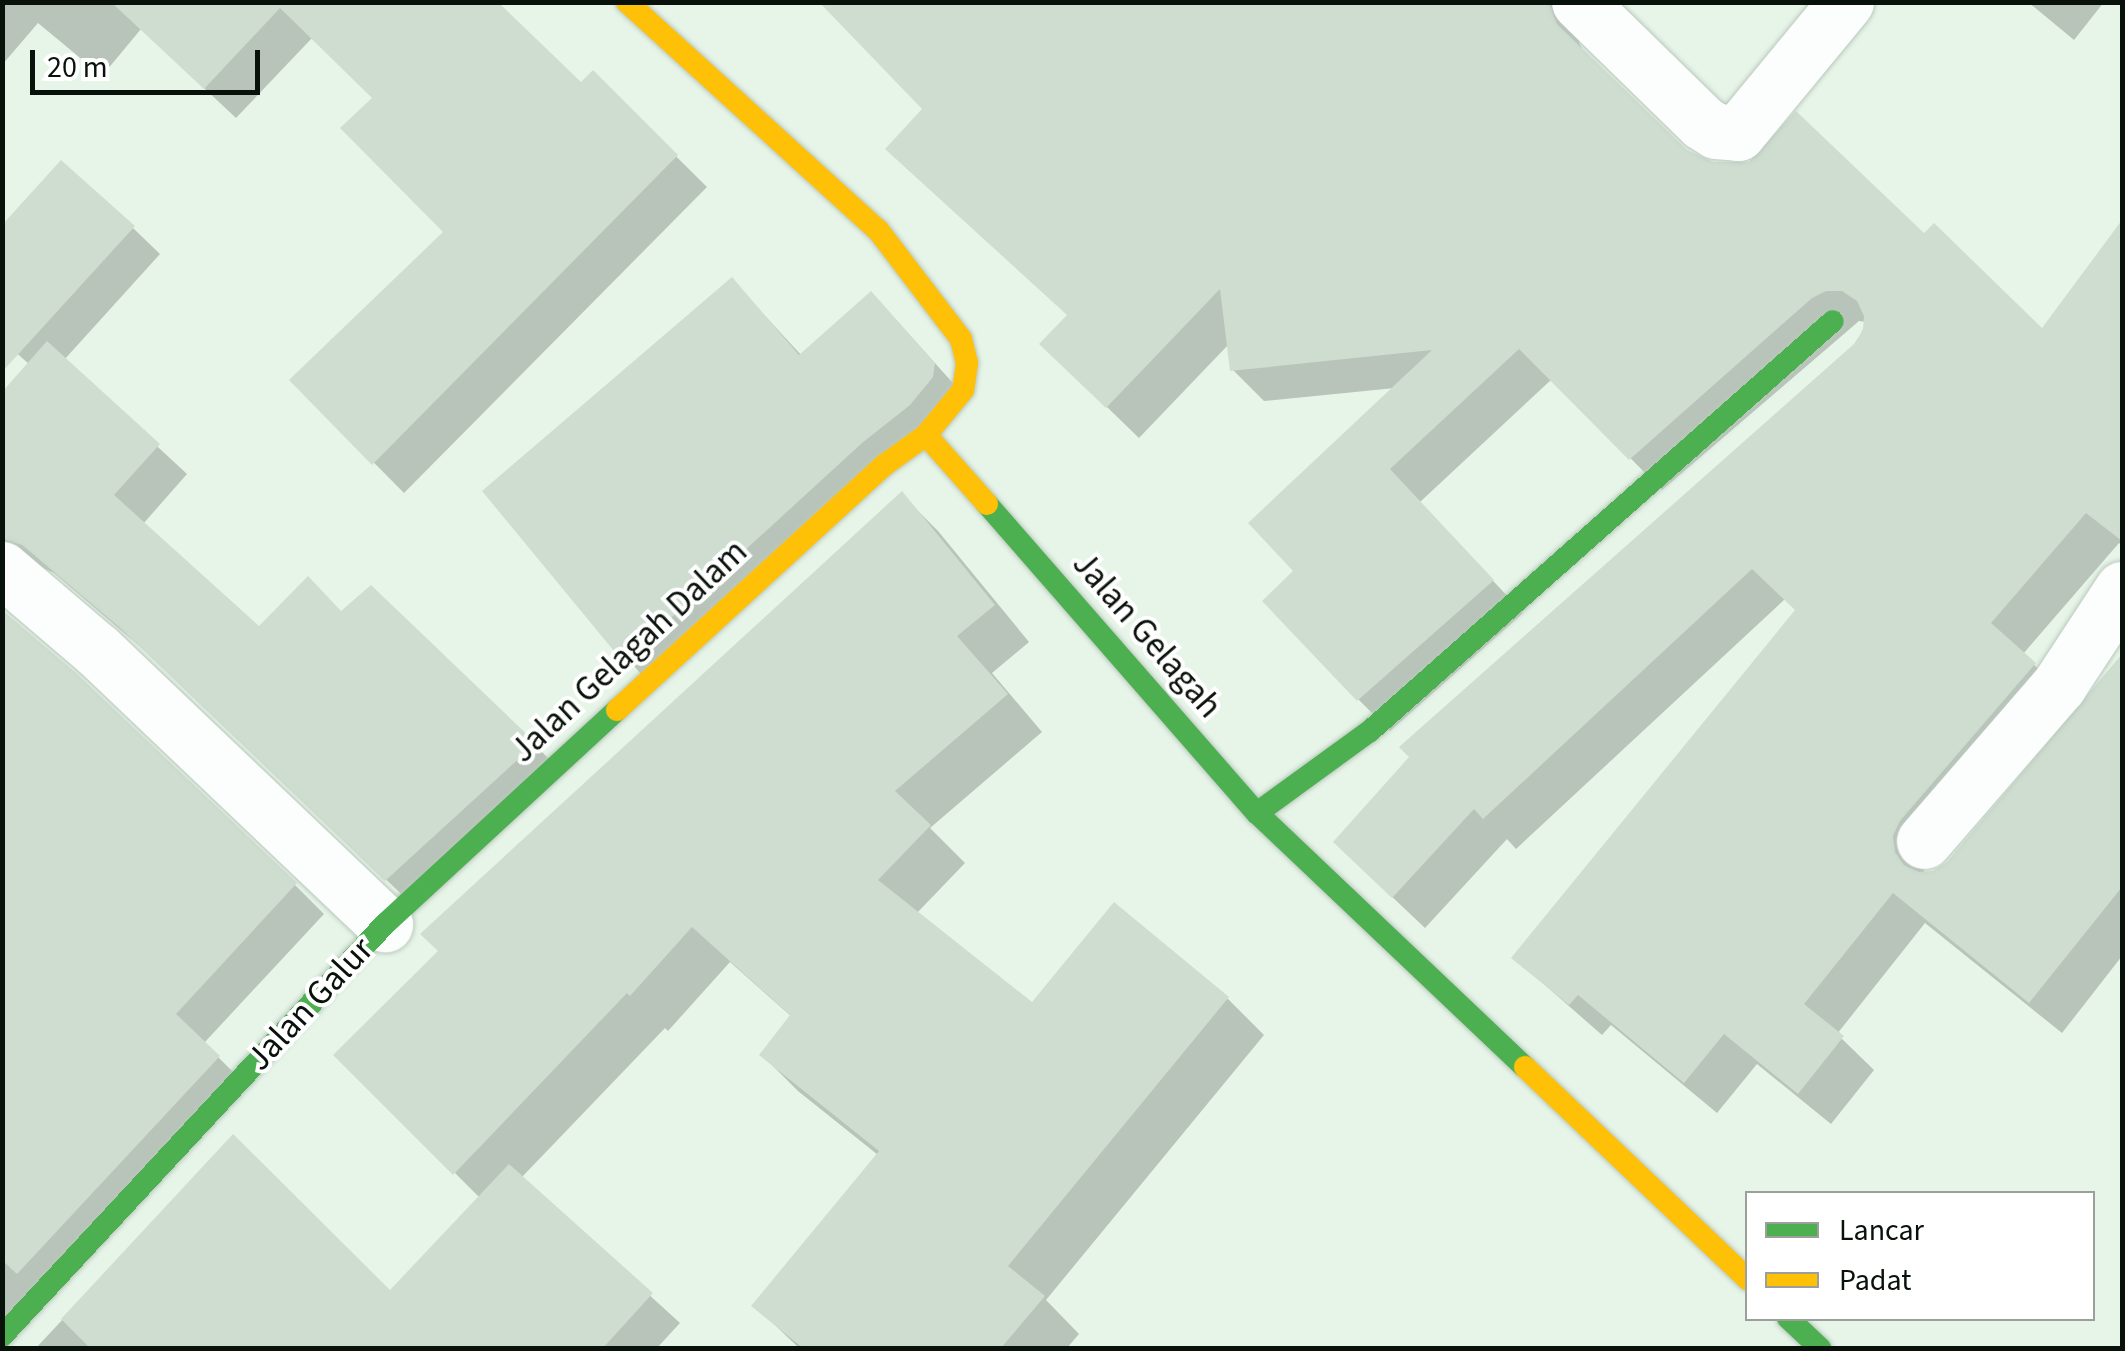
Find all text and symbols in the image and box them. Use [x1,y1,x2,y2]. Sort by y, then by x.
scale bar [35,30,265,92]
text: 20 m [47,46,108,89]
street label: Jalan Gelagah Dalam [502,531,756,771]
street label: Jalan Gelagah [1063,543,1231,727]
street label: Jalan Galur [238,929,382,1079]
legend [1745,1191,2095,1321]
text: Lancar [1839,1209,1924,1252]
text: Padat [1839,1259,1911,1302]

